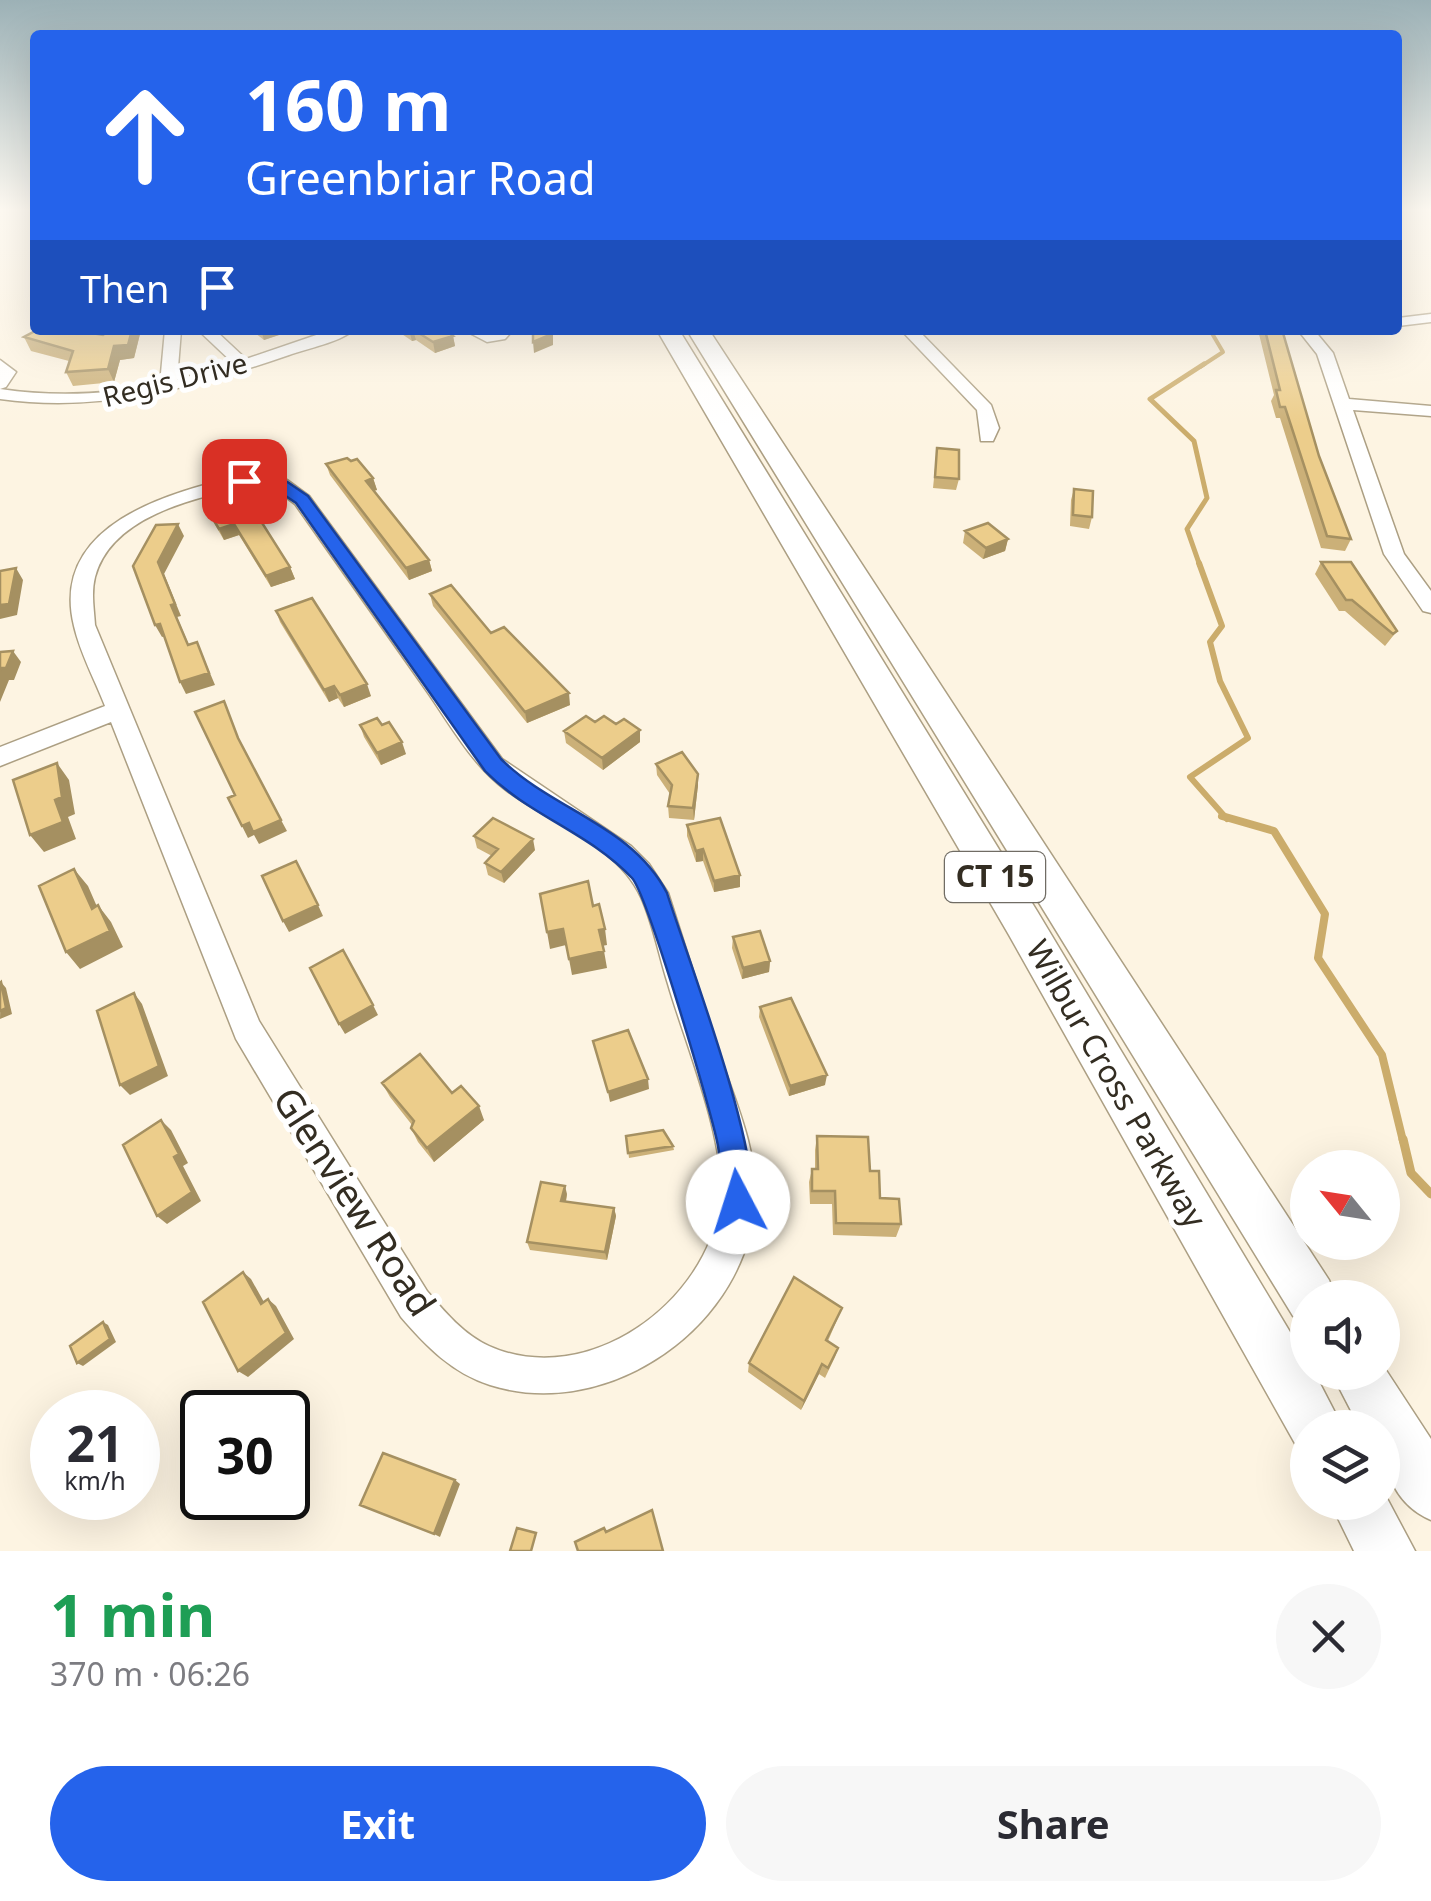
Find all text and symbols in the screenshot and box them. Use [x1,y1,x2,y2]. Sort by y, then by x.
text: 160 m [245,56,452,152]
icon: ahead [80,70,210,200]
text: Greenbriar Road [245,147,596,208]
icon: arrive [190,260,245,315]
text: Then [80,262,170,314]
street label: Regis Drive [99,343,251,415]
pin [202,439,287,524]
icon: arrive [217,454,272,509]
road number: CT 15 [945,852,1045,902]
street label: Wilbur Cross Parkway [1017,932,1218,1236]
street label: Glenview Road [262,1076,449,1325]
position arrow [686,1150,790,1254]
north arrow [1290,1150,1400,1260]
map controls [1290,1150,1400,1520]
button: sound [1290,1280,1400,1390]
speed limit sign: 30 [180,1390,310,1520]
text: 21 [66,1409,124,1477]
button: layers [1290,1410,1400,1520]
text: km/h [64,1463,126,1497]
text: 1 min [50,1573,215,1655]
button: close [1276,1584,1381,1689]
text: 370 m · 06:26 [50,1652,250,1695]
button: Exit [50,1766,706,1881]
button: Share [726,1766,1381,1881]

